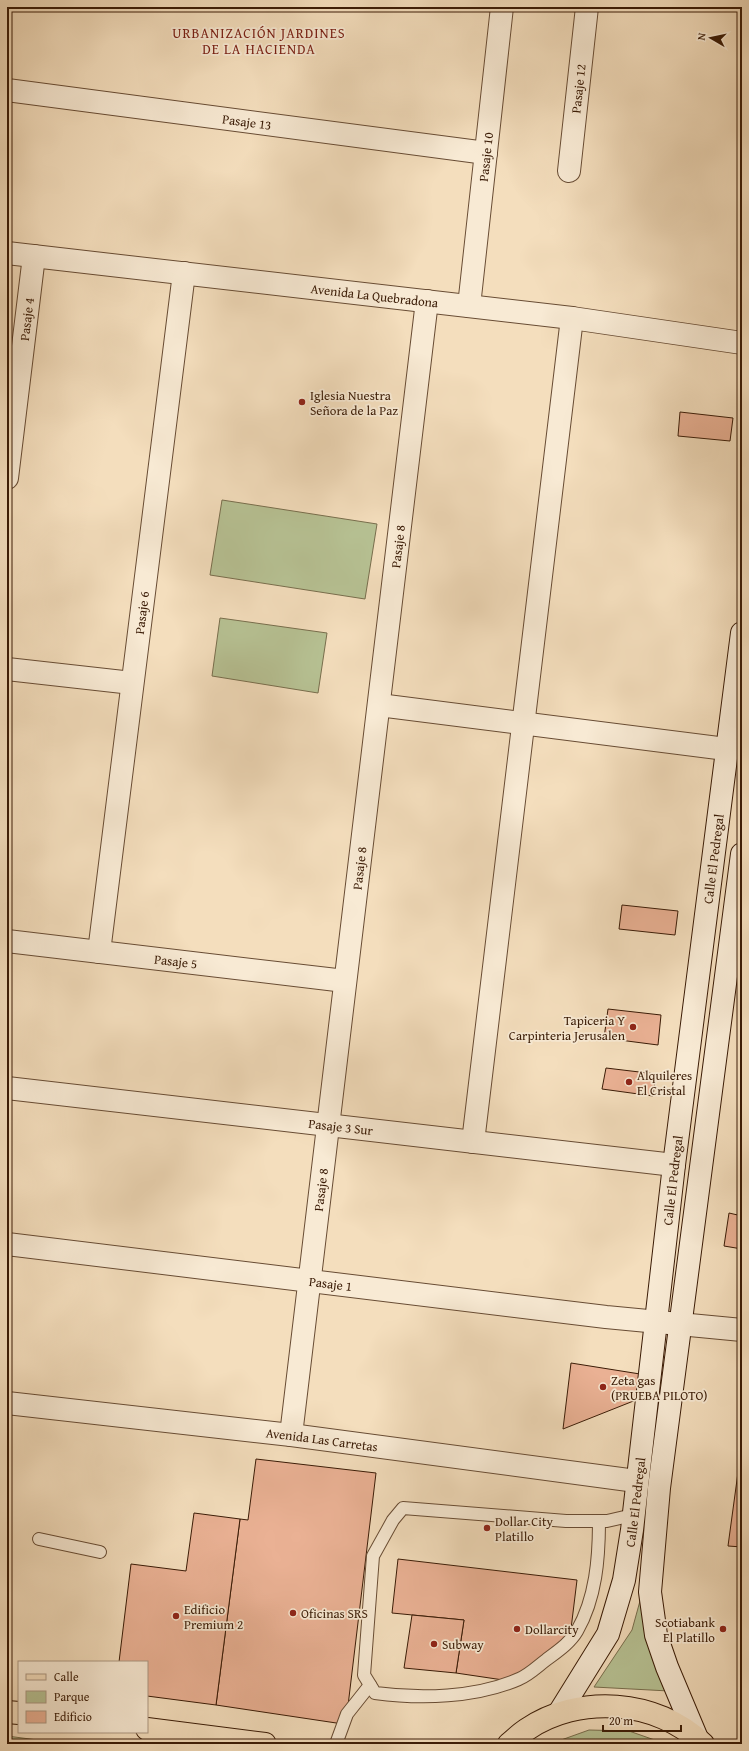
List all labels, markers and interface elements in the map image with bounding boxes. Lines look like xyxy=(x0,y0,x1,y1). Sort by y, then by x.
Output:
north arrow xyxy=(691,18,731,58)
district label: URBANIZACIÓN JARDINES DE LA HACIENDA xyxy=(172,23,346,59)
text: N xyxy=(693,31,710,41)
street label: Pasaje 12 xyxy=(566,63,591,114)
street label: Pasaje 13 xyxy=(221,109,273,135)
street label: Pasaje 10 xyxy=(474,131,498,183)
street label: Avenida La Quebradona xyxy=(310,279,440,313)
street label: Pasaje 4 xyxy=(15,297,39,342)
place label: Iglesia Nuestra Señora de la Paz xyxy=(310,386,398,420)
marker: Iglesia Nuestra Señora de la Paz xyxy=(297,397,307,407)
street label: Pasaje 8 xyxy=(386,524,410,569)
street label: Pasaje 6 xyxy=(130,590,154,635)
street label: Calle El Pedregal xyxy=(698,813,729,905)
street label: Pasaje 8 xyxy=(347,846,371,891)
street label: Pasaje 5 xyxy=(153,950,198,973)
place label: Tapiceria Y Carpinteria Jerusalen xyxy=(509,1011,626,1045)
marker: Tapiceria Y Carpinteria Jerusalen xyxy=(628,1022,638,1032)
place label: Alquileres El Cristal xyxy=(637,1066,692,1100)
marker: Alquileres El Cristal xyxy=(624,1077,634,1087)
street label: Pasaje 3 Sur xyxy=(307,1114,375,1140)
street label: Calle El Pedregal xyxy=(658,1134,688,1226)
street label: Pasaje 8 xyxy=(309,1167,333,1212)
street label: Pasaje 1 xyxy=(308,1272,353,1296)
place label: Zeta gas (PRUEBA PILOTO) xyxy=(611,1371,708,1405)
marker: Zeta gas (PRUEBA PILOTO) xyxy=(598,1382,608,1392)
street label: Avenida Las Carretas xyxy=(265,1423,379,1456)
street label: Calle El Pedregal xyxy=(620,1456,650,1548)
place label: Dollar City Platillo xyxy=(495,1512,553,1546)
marker: Dollar City Platillo xyxy=(482,1523,492,1533)
place label: Edificio Premium 2 xyxy=(184,1600,243,1634)
place label: Oficinas SRS xyxy=(301,1604,368,1623)
marker: Oficinas SRS xyxy=(288,1608,298,1618)
marker: Edificio Premium 2 xyxy=(171,1611,181,1621)
place label: Scotiabank El Platillo xyxy=(655,1613,715,1647)
place label: Dollarcity xyxy=(525,1620,579,1639)
marker: Dollarcity xyxy=(512,1624,522,1634)
marker: Scotiabank El Platillo xyxy=(718,1624,728,1634)
place label: Subway xyxy=(442,1635,484,1654)
marker: Subway xyxy=(429,1639,439,1649)
legend xyxy=(18,1661,148,1733)
text: Calle xyxy=(54,1668,79,1685)
text: Parque xyxy=(54,1688,90,1705)
scale bar xyxy=(603,1707,681,1733)
text: Edificio xyxy=(54,1708,92,1725)
text: 20 m xyxy=(609,1712,633,1729)

